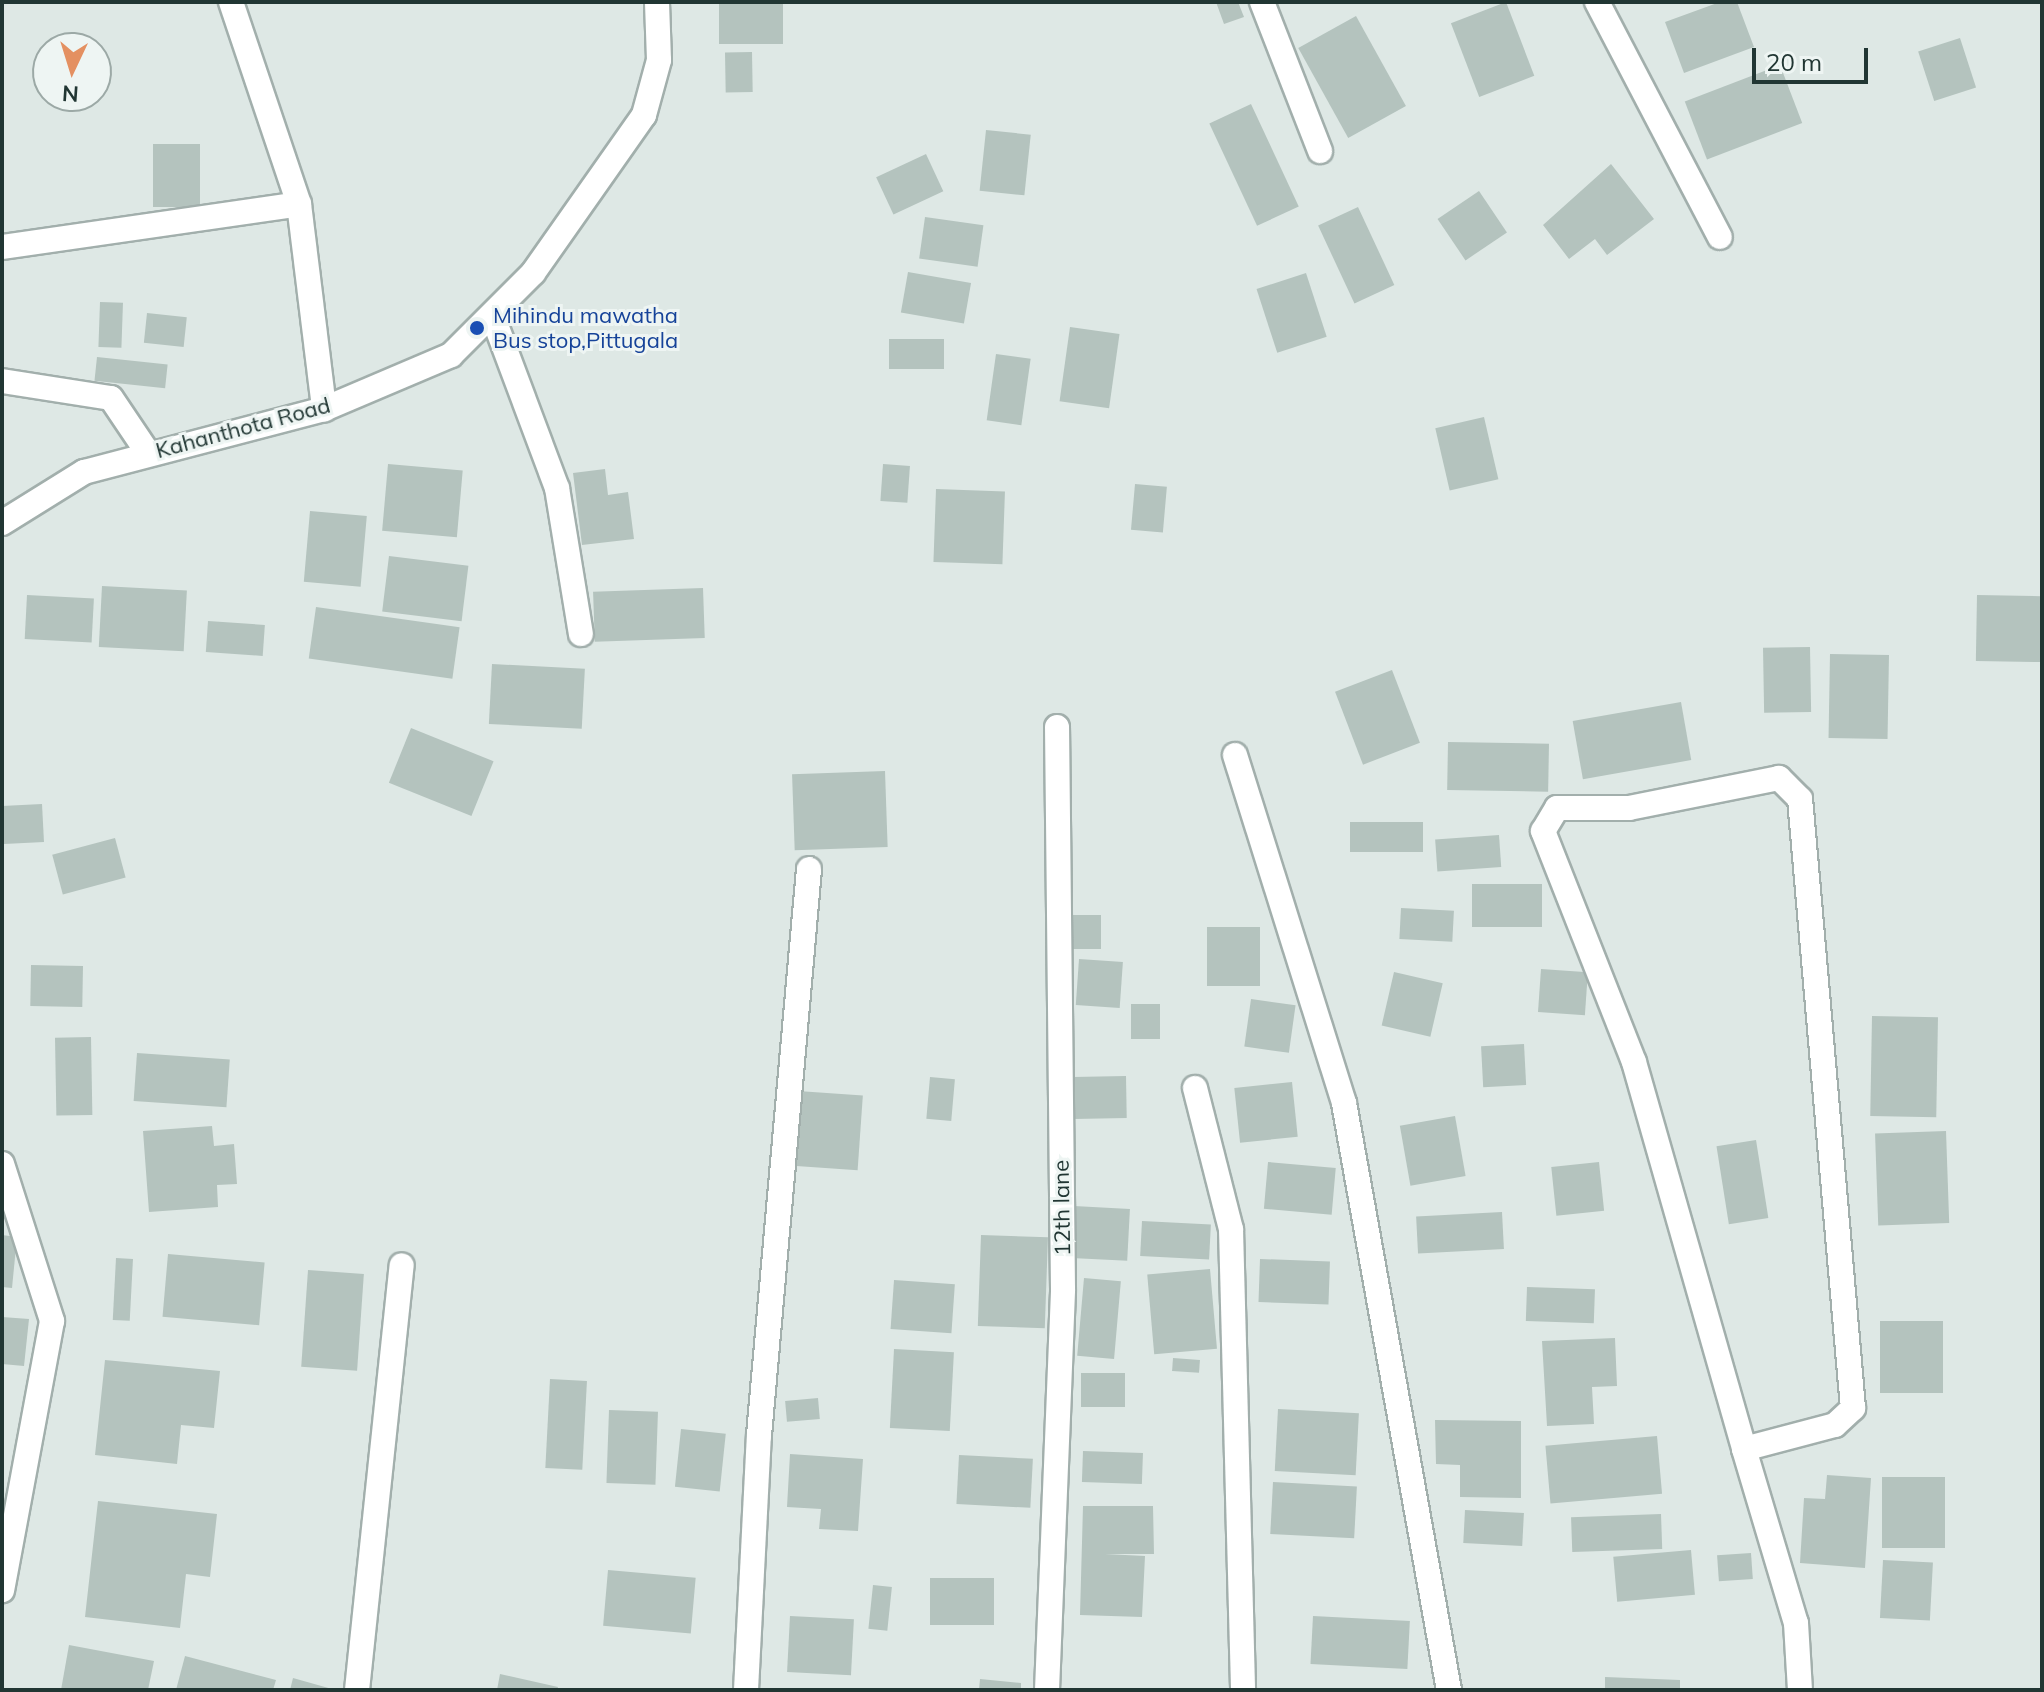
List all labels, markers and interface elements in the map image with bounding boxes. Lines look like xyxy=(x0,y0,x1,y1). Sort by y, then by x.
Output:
north arrow xyxy=(32,32,112,112)
scale bar xyxy=(1756,32,1872,82)
text: 20 m xyxy=(1766,47,1822,77)
text: N xyxy=(61,79,80,108)
place label: Mihindu mawatha Bus stop,Pittugala xyxy=(493,302,678,354)
marker: Mihindu mawatha Bus stop,Pittugala xyxy=(468,319,486,337)
street label: Kahanthota Road xyxy=(153,392,333,464)
street label: 12th lane xyxy=(1048,1160,1076,1256)

